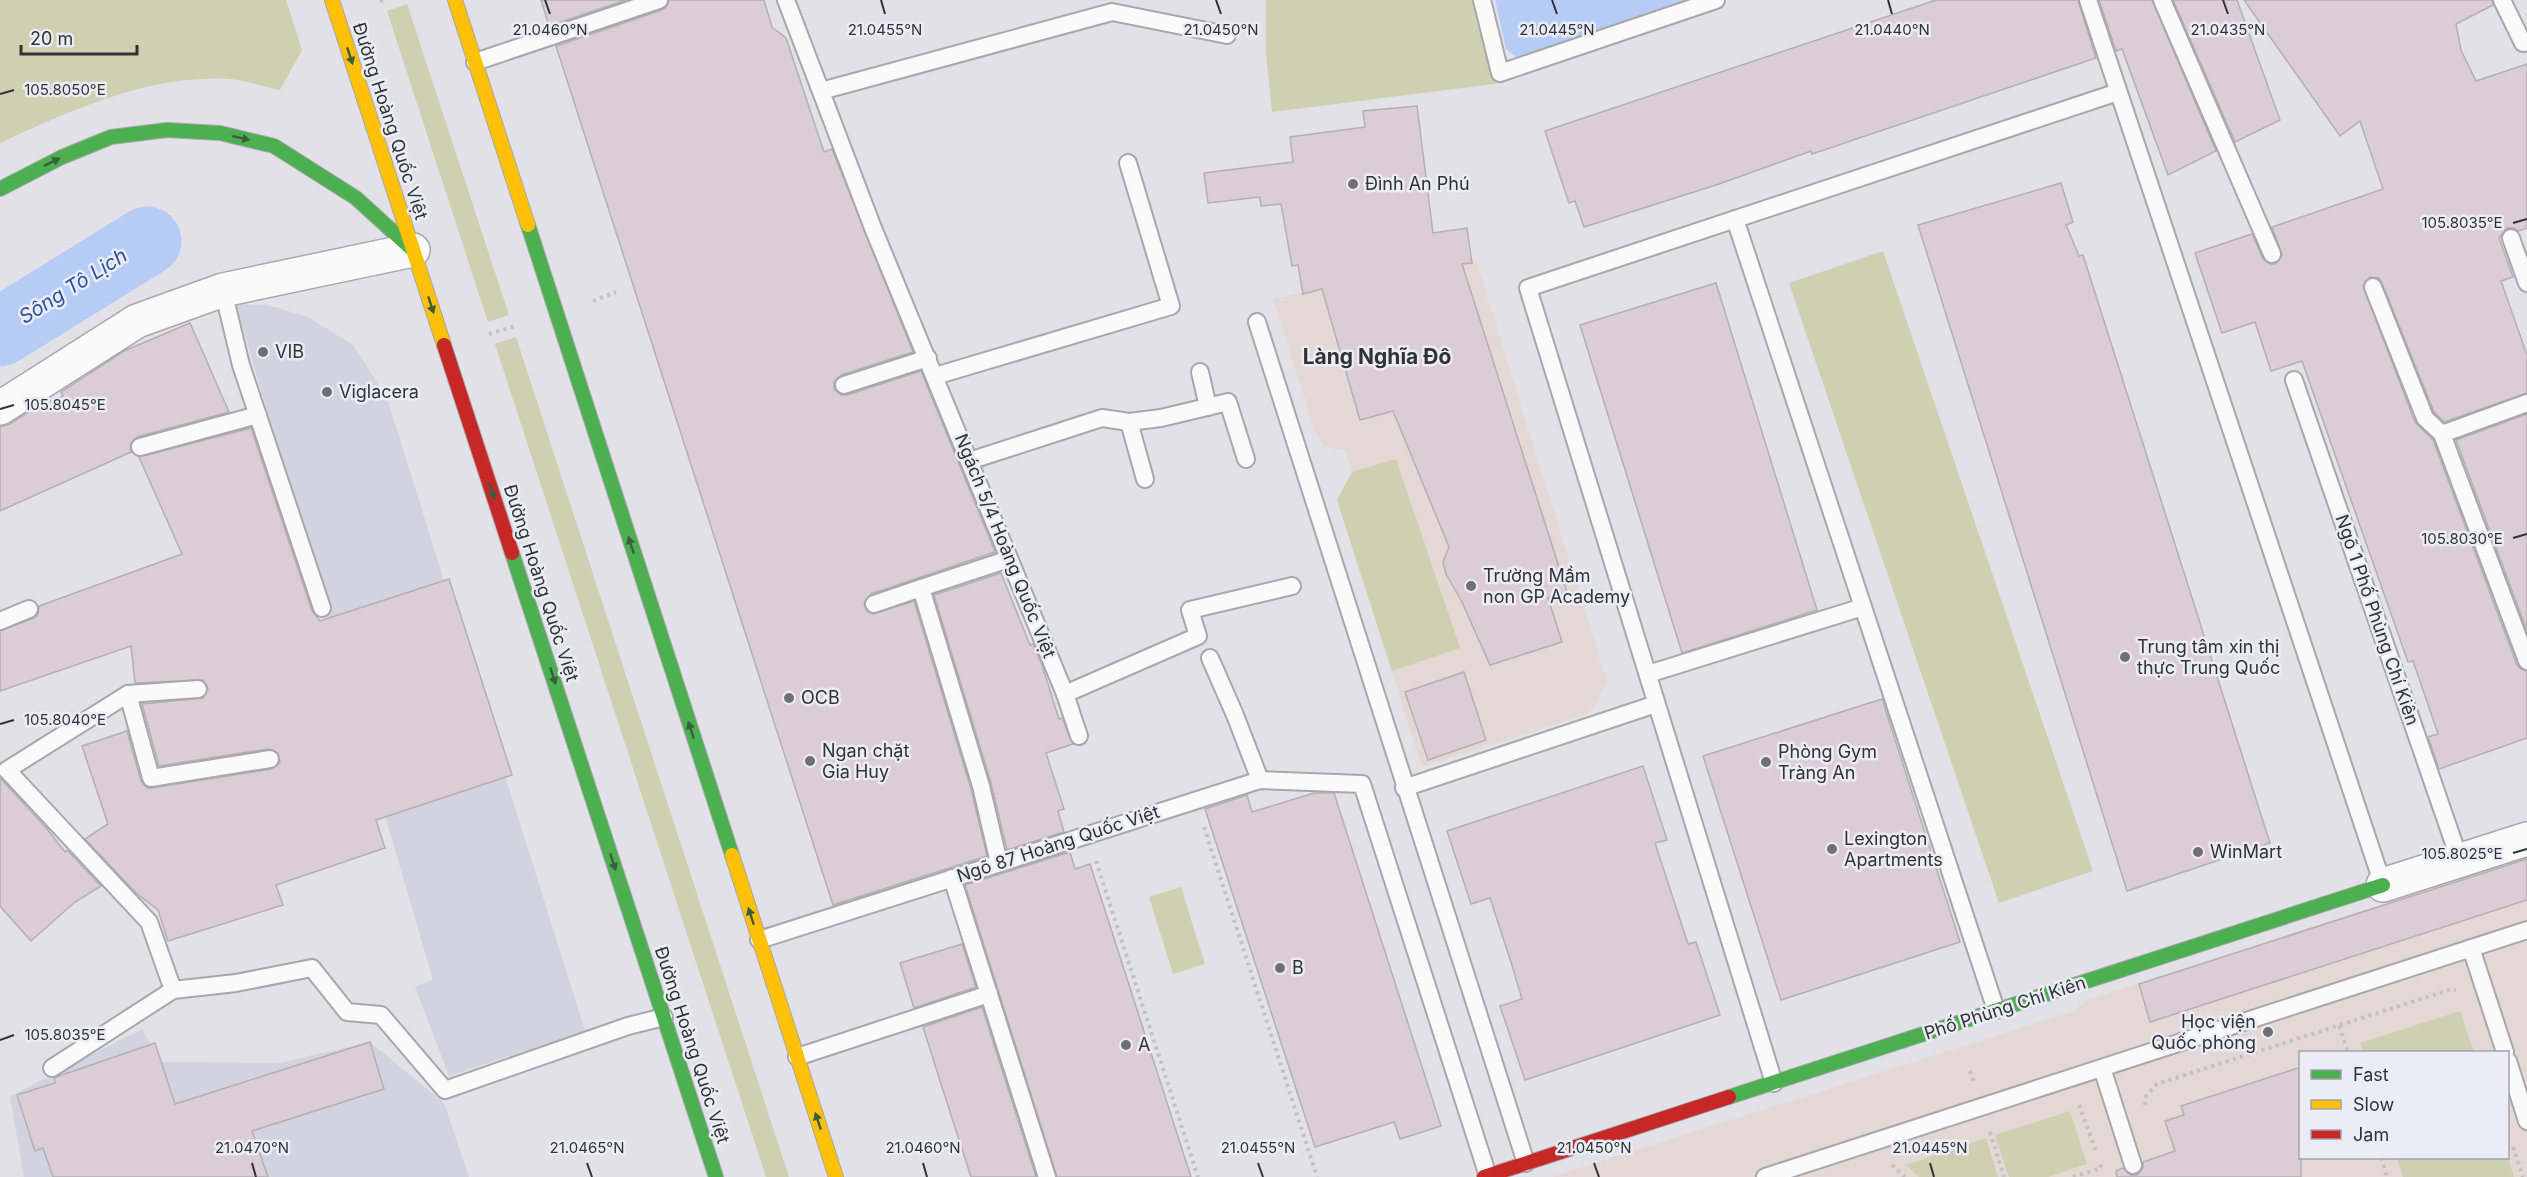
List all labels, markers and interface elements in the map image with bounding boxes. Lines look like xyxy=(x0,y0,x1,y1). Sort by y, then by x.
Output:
scale bar xyxy=(21,18,136,56)
street label: Đường Hoàng Quốc Việt xyxy=(349,20,432,222)
text: 21.0460°N xyxy=(512,20,588,39)
text: 21.0455°N xyxy=(848,20,922,39)
text: 21.0450°N xyxy=(1183,20,1259,39)
text: 21.0445°N xyxy=(1519,20,1595,39)
text: 21.0440°N xyxy=(1854,20,1930,39)
text: 21.0435°N xyxy=(2191,20,2265,39)
text: 20 m xyxy=(30,28,73,49)
one-way arrow xyxy=(346,47,356,65)
text: 105.8050°E xyxy=(24,80,106,99)
one-way arrow xyxy=(231,133,250,143)
one-way arrow xyxy=(43,157,60,166)
place label: Đình An Phú xyxy=(1365,173,1470,194)
marker: Đình An Phú xyxy=(1346,177,1360,191)
text: 105.8035°E xyxy=(2421,213,2503,232)
water label: Sông Tô Lịch xyxy=(15,243,131,329)
one-way arrow xyxy=(427,296,437,314)
place label: VIB xyxy=(275,341,304,362)
district label: Làng Nghĩa Đô xyxy=(1303,344,1451,369)
marker: VIB xyxy=(256,345,270,359)
place label: Viglacera xyxy=(339,381,419,402)
marker: Viglacera xyxy=(320,385,334,399)
text: 105.8045°E xyxy=(24,395,106,414)
street label: Ngách 5/4 Hoàng Quốc Việt xyxy=(951,431,1060,661)
one-way arrow xyxy=(488,482,497,500)
street label: Đường Hoàng Quốc Việt xyxy=(500,482,583,684)
street label: Ngõ 1 Phố Phùng Chí Kiên xyxy=(2331,512,2423,728)
text: 105.8030°E xyxy=(2421,529,2503,548)
one-way arrow xyxy=(626,536,635,554)
place label: Trường Mầm non GP Academy xyxy=(1483,565,1630,607)
marker: Trường Mầm non GP Academy xyxy=(1464,579,1478,593)
place label: Trung tâm xin thị thực Trung Quốc xyxy=(2137,636,2280,678)
marker: Trung tâm xin thị thực Trung Quốc xyxy=(2118,650,2132,664)
one-way arrow xyxy=(548,667,558,685)
place label: OCB xyxy=(801,687,840,708)
marker: OCB xyxy=(782,691,796,705)
text: 105.8040°E xyxy=(24,710,106,729)
one-way arrow xyxy=(686,721,696,739)
place label: Ngan chặt Gia Huy xyxy=(822,740,909,782)
place label: Phòng Gym Tràng An xyxy=(1778,741,1877,783)
marker: Ngan chặt Gia Huy xyxy=(803,754,817,768)
marker: Phòng Gym Tràng An xyxy=(1759,755,1773,769)
street label: Ngõ 87 Hoàng Quốc Việt xyxy=(954,801,1162,886)
place label: Lexington Apartments xyxy=(1844,828,1943,870)
place label: WinMart xyxy=(2210,841,2282,862)
marker: Lexington Apartments xyxy=(1825,842,1839,856)
text: 105.8025°E xyxy=(2421,844,2503,863)
marker: WinMart xyxy=(2191,845,2205,859)
one-way arrow xyxy=(609,853,618,871)
one-way arrow xyxy=(746,907,756,925)
street label: Đường Hoàng Quốc Việt xyxy=(651,944,734,1146)
place label: B xyxy=(1292,957,1304,978)
marker: B xyxy=(1273,961,1287,975)
street label: Phố Phùng Chí Kiên xyxy=(1921,971,2088,1044)
place label: Học viện Quốc phòng xyxy=(2151,1011,2256,1053)
text: 105.8035°E xyxy=(24,1025,106,1044)
marker: Học viện Quốc phòng xyxy=(2261,1025,2275,1039)
place label: A xyxy=(1138,1034,1150,1055)
marker: A xyxy=(1119,1038,1133,1052)
legend xyxy=(2299,1051,2509,1159)
text: Fast xyxy=(2353,1064,2389,1085)
text: Slow xyxy=(2353,1094,2394,1115)
one-way arrow xyxy=(813,1112,822,1130)
text: Jam xyxy=(2353,1124,2389,1145)
text: 21.0470°N xyxy=(215,1138,289,1157)
text: 21.0465°N xyxy=(550,1138,624,1157)
text: 21.0460°N xyxy=(885,1138,961,1157)
text: 21.0455°N xyxy=(1221,1138,1295,1157)
text: 21.0450°N xyxy=(1556,1138,1632,1157)
text: 21.0445°N xyxy=(1892,1138,1968,1157)

